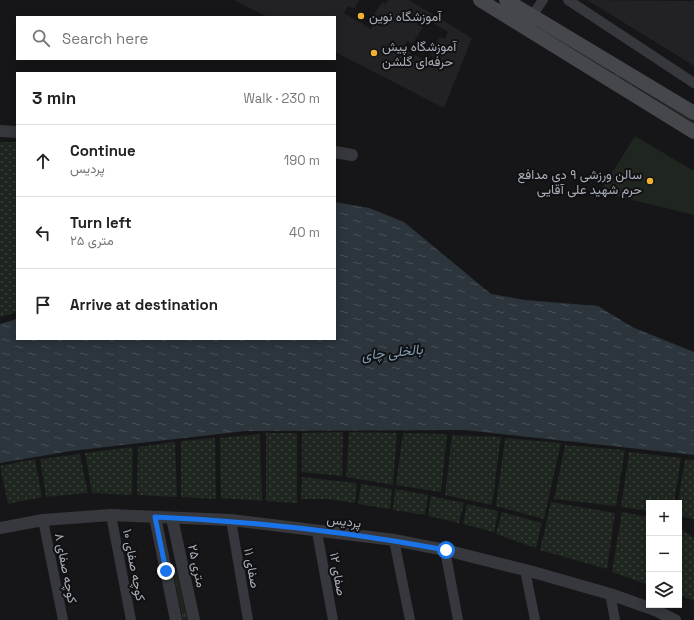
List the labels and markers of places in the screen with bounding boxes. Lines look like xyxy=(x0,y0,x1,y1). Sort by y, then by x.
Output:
place label: آموزشگاه نوین xyxy=(369,8,442,25)
marker: آموزشگاه نوین xyxy=(356,11,366,21)
place label: آموزشگاه پیش حرفه‌ای گلشن xyxy=(382,38,457,70)
marker: آموزشگاه پیش حرفه‌ای گلشن xyxy=(369,48,379,58)
place label: سالن ورزشی ۹ دی مدافع حرم شهید علی آقایی xyxy=(517,166,642,198)
marker: سالن ورزشی ۹ دی مدافع حرم شهید علی آقایی xyxy=(645,176,655,186)

